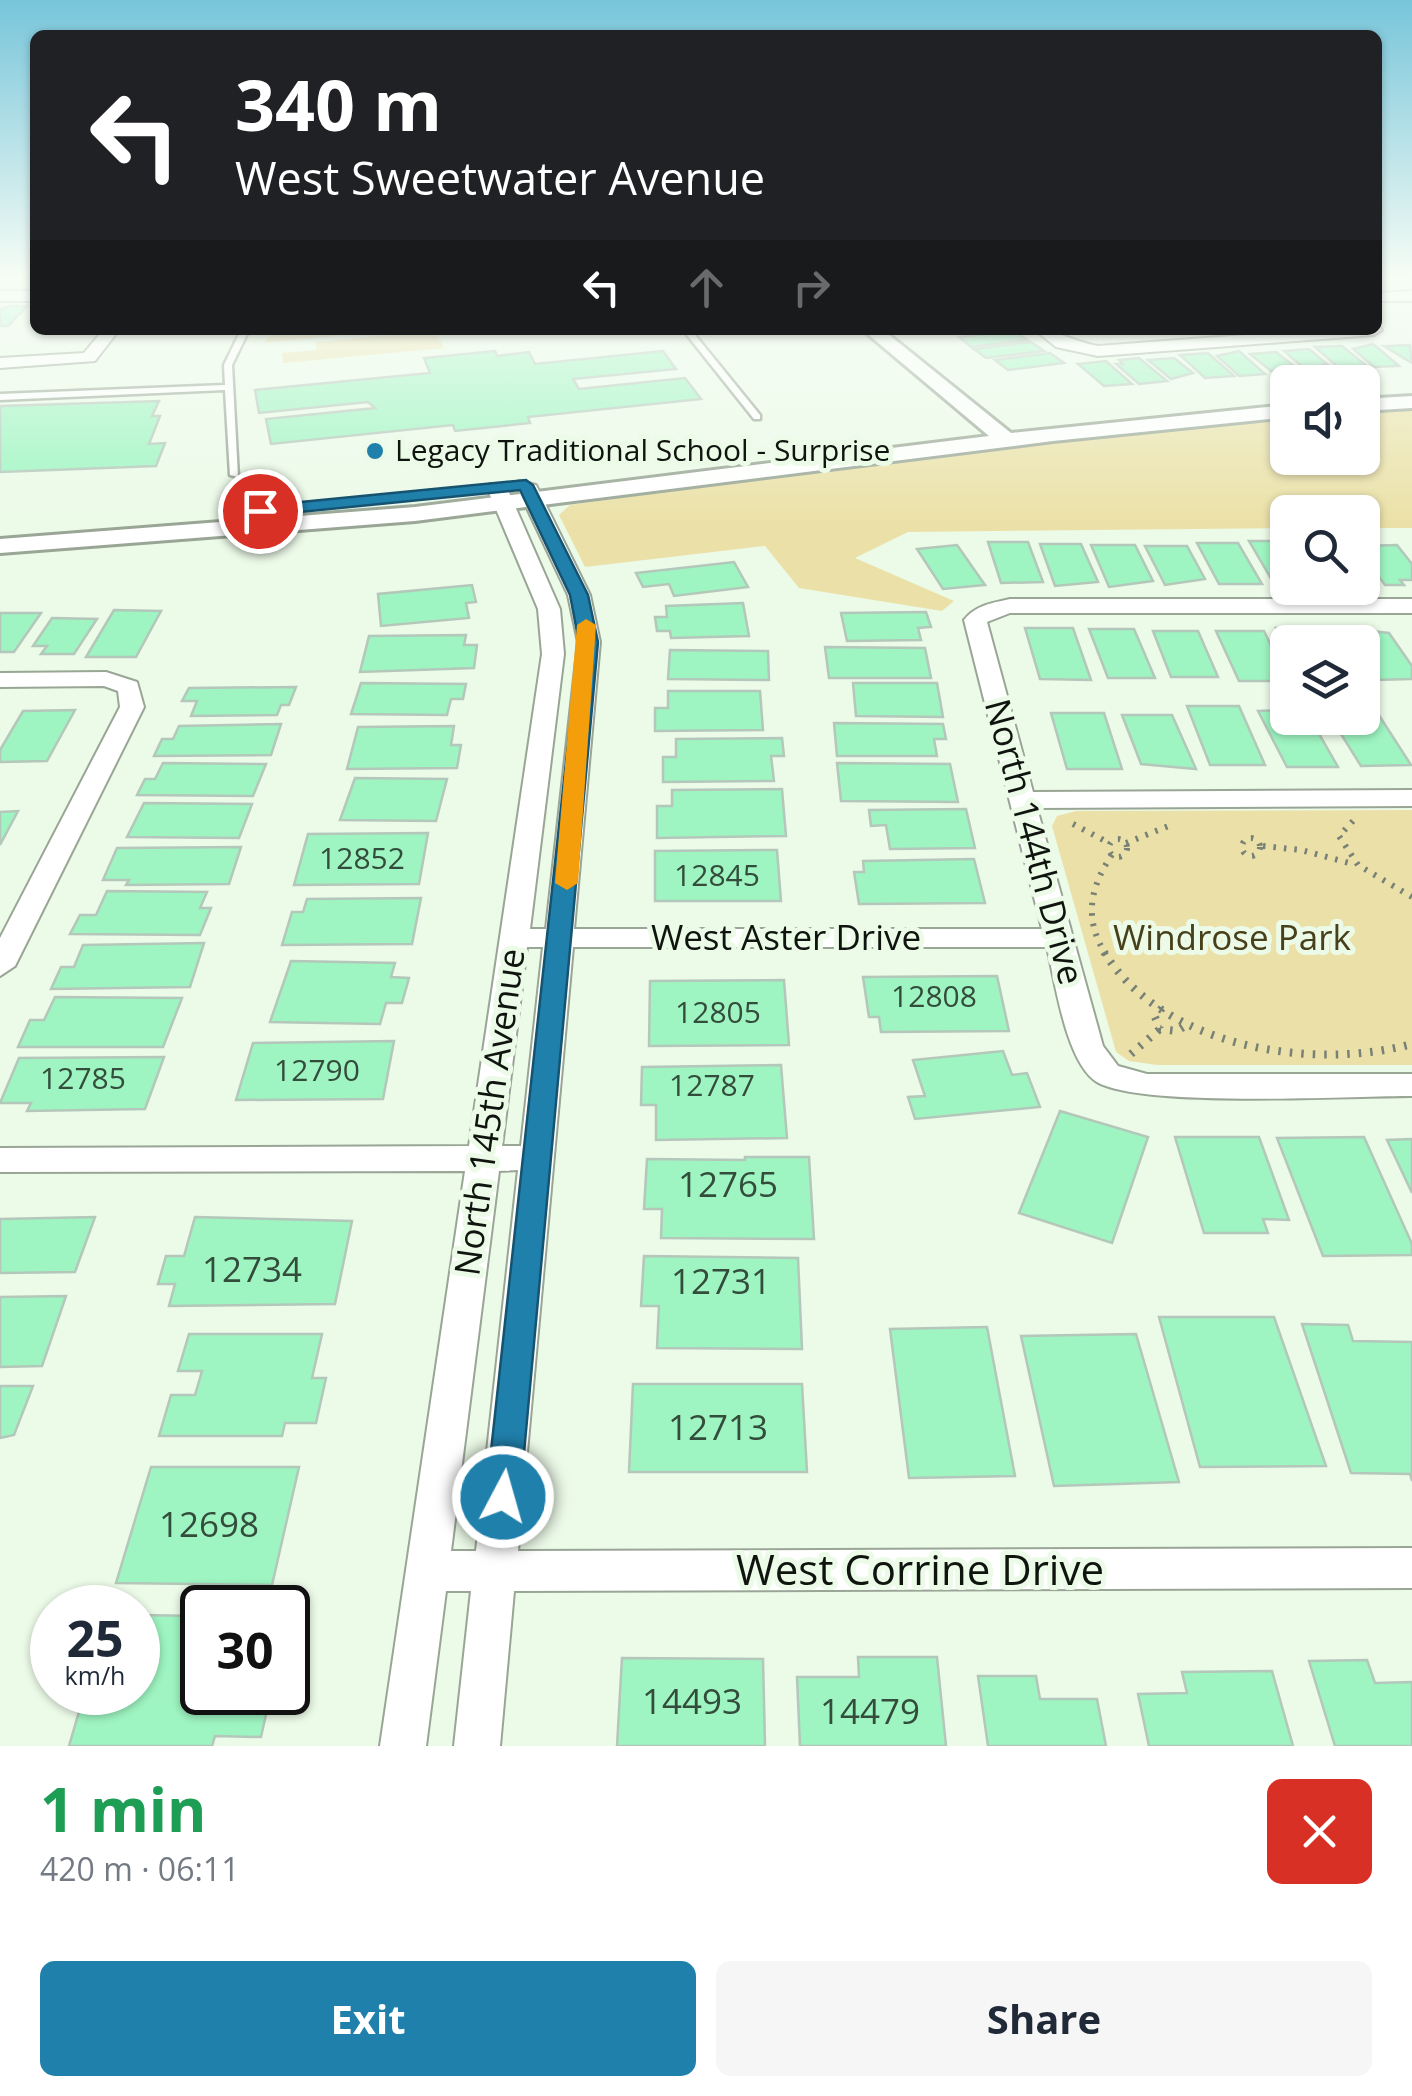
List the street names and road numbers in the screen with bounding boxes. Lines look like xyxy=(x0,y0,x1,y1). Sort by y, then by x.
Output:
street label: North 144th Drive xyxy=(975,694,1096,989)
street label: West Aster Drive xyxy=(651,913,921,960)
street label: North 145th Avenue xyxy=(442,945,535,1278)
street label: West Corrine Drive xyxy=(736,1540,1104,1597)

